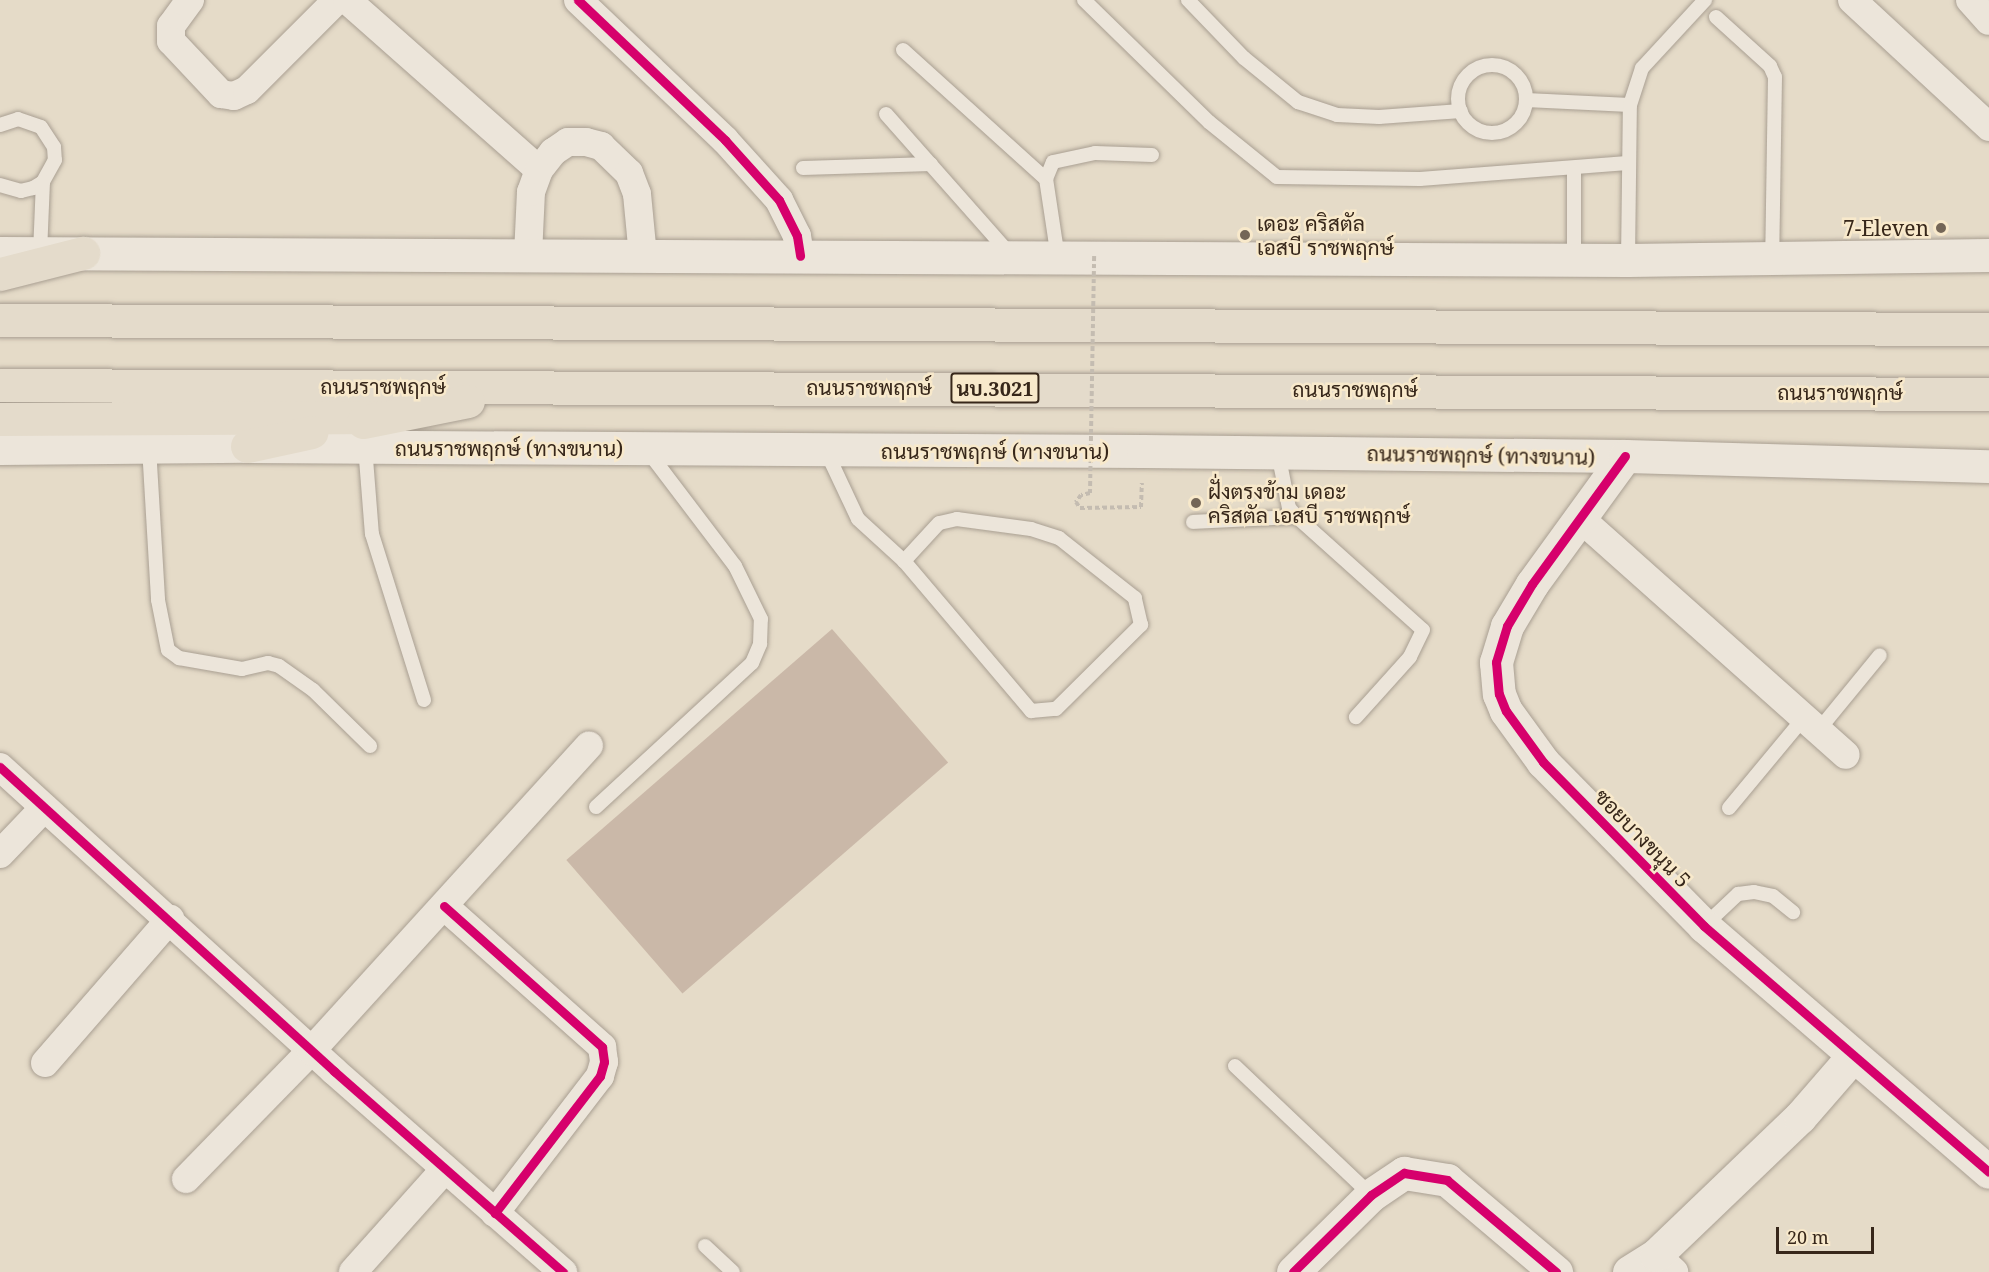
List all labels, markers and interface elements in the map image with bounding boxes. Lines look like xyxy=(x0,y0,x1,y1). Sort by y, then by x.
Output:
place label: เดอะ คริสตัล เอสบี ราชพฤกษ์ xyxy=(1257,210,1394,260)
place label: 7-Eleven xyxy=(1843,215,1929,241)
marker: 7-Eleven xyxy=(1934,221,1948,235)
marker: เดอะ คริสตัล เอสบี ราชพฤกษ์ xyxy=(1238,228,1252,242)
road number: นบ.3021 xyxy=(950,371,1040,405)
street label: ถนนราชพฤกษ์ xyxy=(320,373,446,399)
street label: ถนนราชพฤกษ์ xyxy=(806,374,932,400)
street label: ถนนราชพฤกษ์ xyxy=(1292,376,1418,402)
street label: ถนนราชพฤกษ์ xyxy=(1777,379,1903,405)
street label: ถนนราชพฤกษ์ (ทางขนาน) xyxy=(395,435,623,461)
street label: ถนนราชพฤกษ์ (ทางขนาน) xyxy=(881,438,1109,464)
street label: ถนนราชพฤกษ์ (ทางขนาน) xyxy=(1367,440,1595,470)
place label: ฝั่งตรงข้าม เดอะ คริสตัล เอสบี ราชพฤกษ์ xyxy=(1208,478,1410,528)
marker: ฝั่งตรงข้าม เดอะ คริสตัล เอสบี ราชพฤกษ์ xyxy=(1189,496,1203,510)
street label: ซอยบางขนุน 5 xyxy=(1590,784,1696,892)
scale bar xyxy=(1779,1215,1876,1253)
text: 20 m xyxy=(1787,1225,1829,1249)

